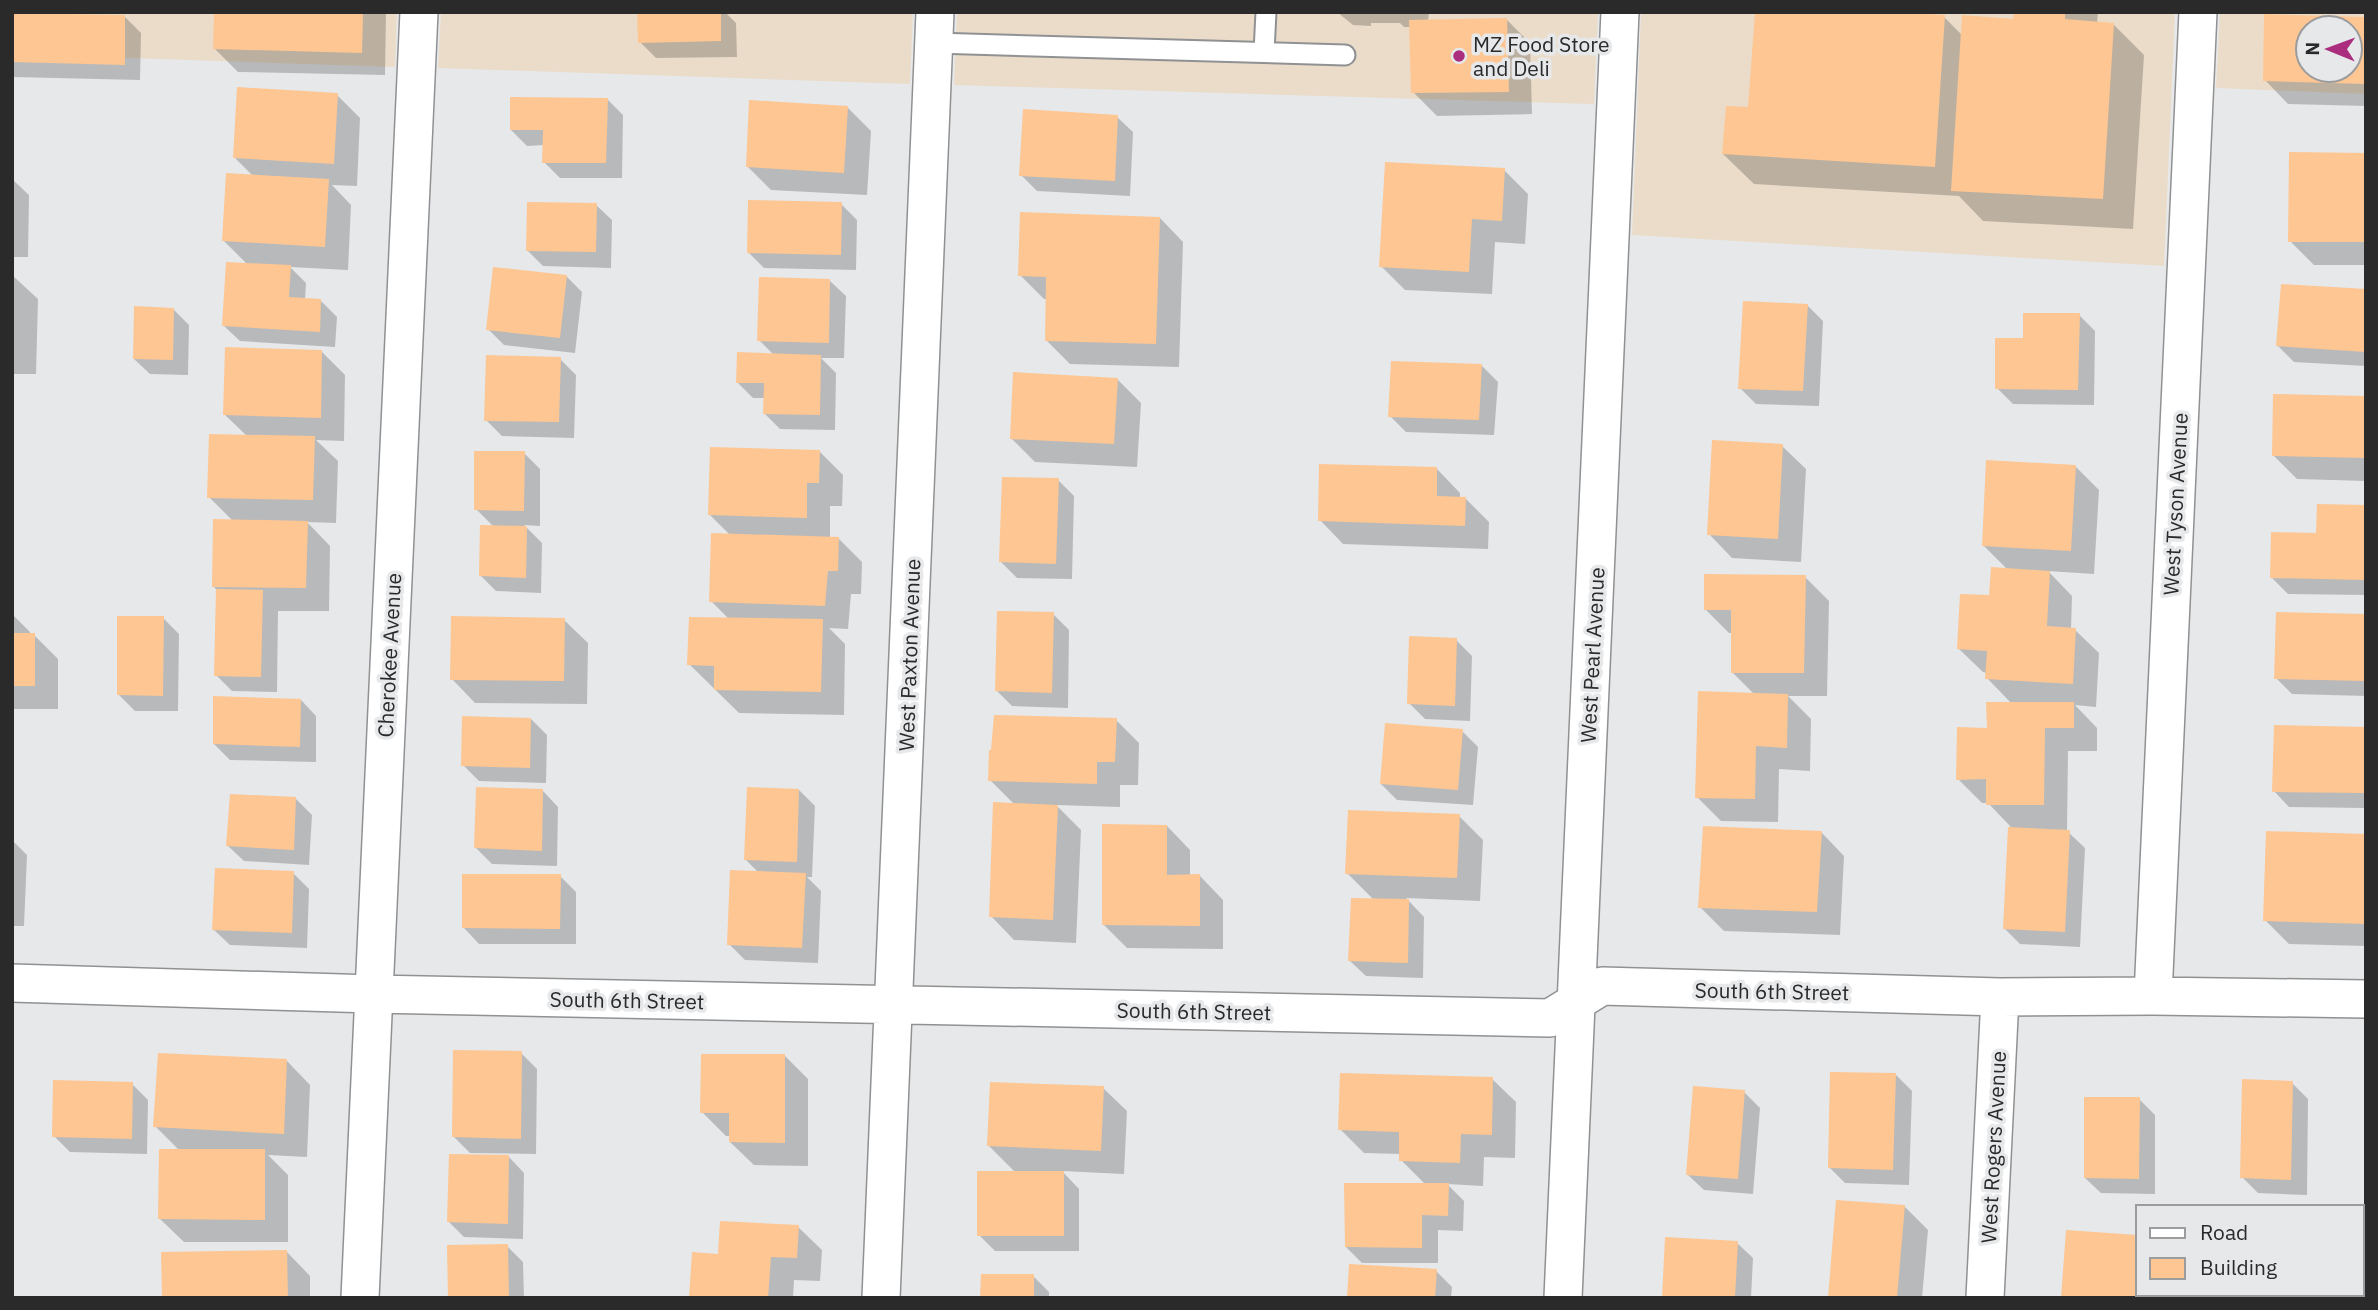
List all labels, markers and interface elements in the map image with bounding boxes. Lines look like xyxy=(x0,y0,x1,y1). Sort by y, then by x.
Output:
north arrow xyxy=(2294,14,2364,84)
place label: MZ Food Store and Deli xyxy=(1473,30,1609,82)
text: N xyxy=(2300,42,2324,56)
marker: MZ Food Store and Deli xyxy=(1451,48,1467,64)
street label: West Tyson Avenue xyxy=(2156,412,2194,596)
street label: West Paxton Avenue xyxy=(892,558,926,752)
street label: West Pearl Avenue xyxy=(1573,566,1611,744)
street label: Cherokee Avenue xyxy=(371,572,407,738)
street label: South 6th Street xyxy=(1694,976,1850,1006)
street label: South 6th Street xyxy=(549,985,705,1015)
street label: South 6th Street xyxy=(1116,996,1272,1026)
street label: West Rogers Avenue xyxy=(1974,1050,2012,1244)
legend xyxy=(2136,1205,2364,1296)
text: Road xyxy=(2200,1218,2248,1246)
text: Building xyxy=(2200,1253,2277,1281)

